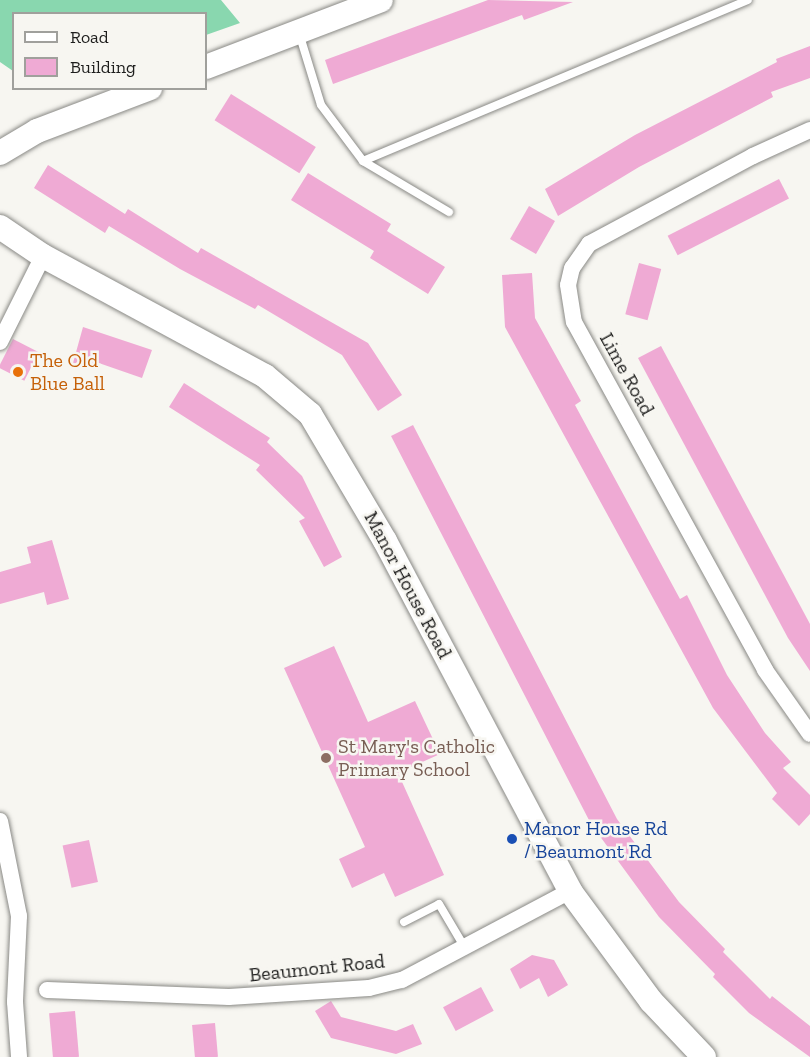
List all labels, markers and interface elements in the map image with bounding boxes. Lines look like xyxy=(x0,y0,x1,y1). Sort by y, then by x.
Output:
legend xyxy=(12,12,207,90)
text: Road xyxy=(70,26,109,48)
text: Building xyxy=(70,56,136,78)
street label: Lime Road xyxy=(595,329,659,419)
place label: The Old Blue Ball xyxy=(30,348,105,395)
marker: The Old Blue Ball xyxy=(11,365,25,379)
street label: Manor House Road xyxy=(359,507,457,663)
place label: St Mary's Catholic Primary School xyxy=(338,734,495,781)
marker: St Mary's Catholic Primary School xyxy=(319,751,333,765)
place label: Manor House Rd / Beaumont Rd xyxy=(524,816,668,863)
marker: Manor House Rd / Beaumont Rd xyxy=(505,832,519,846)
street label: Beaumont Road xyxy=(248,949,386,987)

